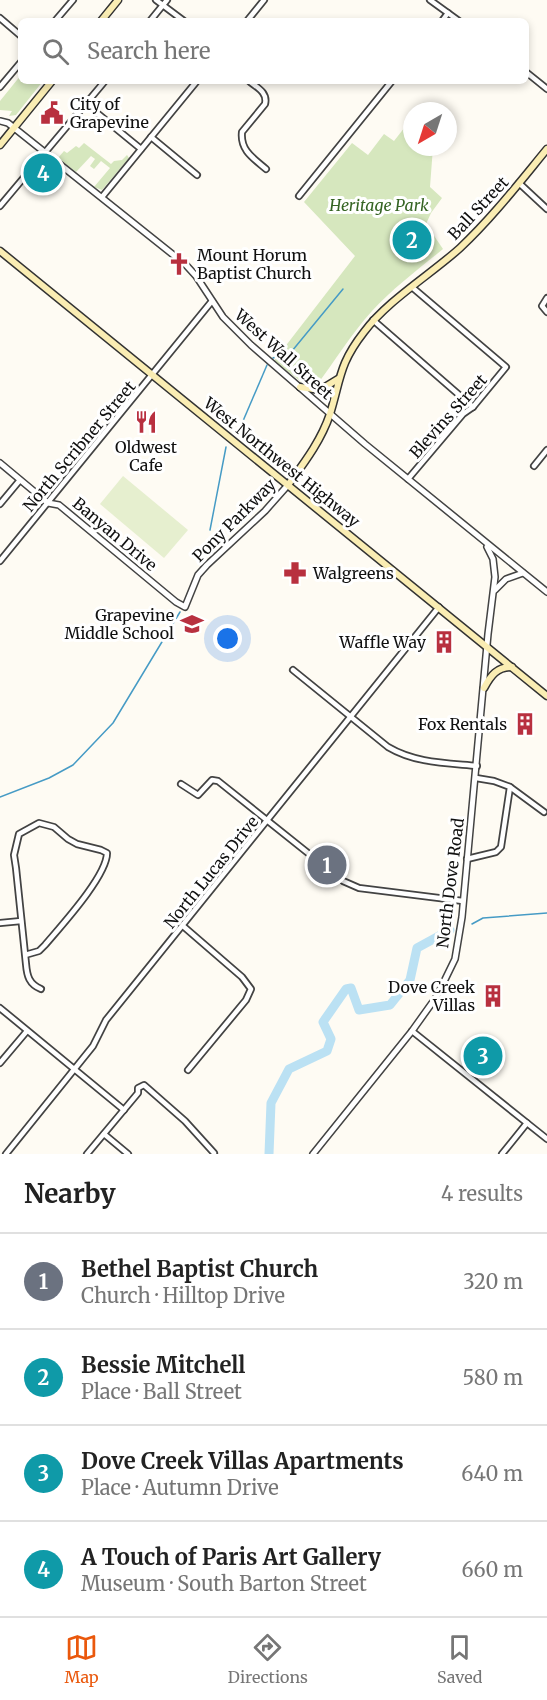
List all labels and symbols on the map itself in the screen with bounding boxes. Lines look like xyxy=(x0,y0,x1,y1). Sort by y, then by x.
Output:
place label: City of Grapevine xyxy=(70,94,149,132)
public building icon: City of Grapevine xyxy=(39,100,65,126)
north arrow xyxy=(403,102,457,156)
pin: 4 xyxy=(24,150,63,195)
street label: Ball Street xyxy=(444,172,513,244)
park label: Heritage Park xyxy=(328,195,429,215)
pin: 2 xyxy=(392,218,432,262)
place label: Mount Horum Baptist Church xyxy=(197,245,312,283)
church icon: Mount Horum Baptist Church xyxy=(166,251,192,277)
street label: West Wall Street xyxy=(230,304,338,404)
street label: Blevins Street xyxy=(405,369,492,462)
street label: North Scribner Street xyxy=(18,376,140,515)
street label: West Northwest Highway xyxy=(199,392,365,532)
restaurant icon: Oldwest Cafe xyxy=(133,409,159,435)
place label: Oldwest Cafe xyxy=(115,437,178,475)
street label: Pony Parkway xyxy=(188,474,280,566)
street label: Banyan Drive xyxy=(69,493,161,575)
pharmacy icon: Walgreens xyxy=(282,560,308,586)
place label: Walgreens xyxy=(312,563,394,583)
place label: Grapevine Middle School xyxy=(64,605,174,643)
school or university icon: Grapevine Middle School xyxy=(179,611,205,637)
your location xyxy=(213,624,242,653)
building icon: Waffle Way xyxy=(431,629,457,655)
place label: Waffle Way xyxy=(338,632,427,652)
building icon: Fox Rentals xyxy=(512,711,538,737)
place label: Fox Rentals xyxy=(418,714,507,734)
street label: North Lucas Drive xyxy=(160,812,262,932)
street label: North Dove Road xyxy=(432,817,468,949)
pin: 1 xyxy=(308,842,346,888)
place label: Dove Creek Villas xyxy=(388,977,476,1015)
building icon: Dove Creek Villas xyxy=(480,983,506,1009)
pin: 3 xyxy=(464,1034,502,1078)

